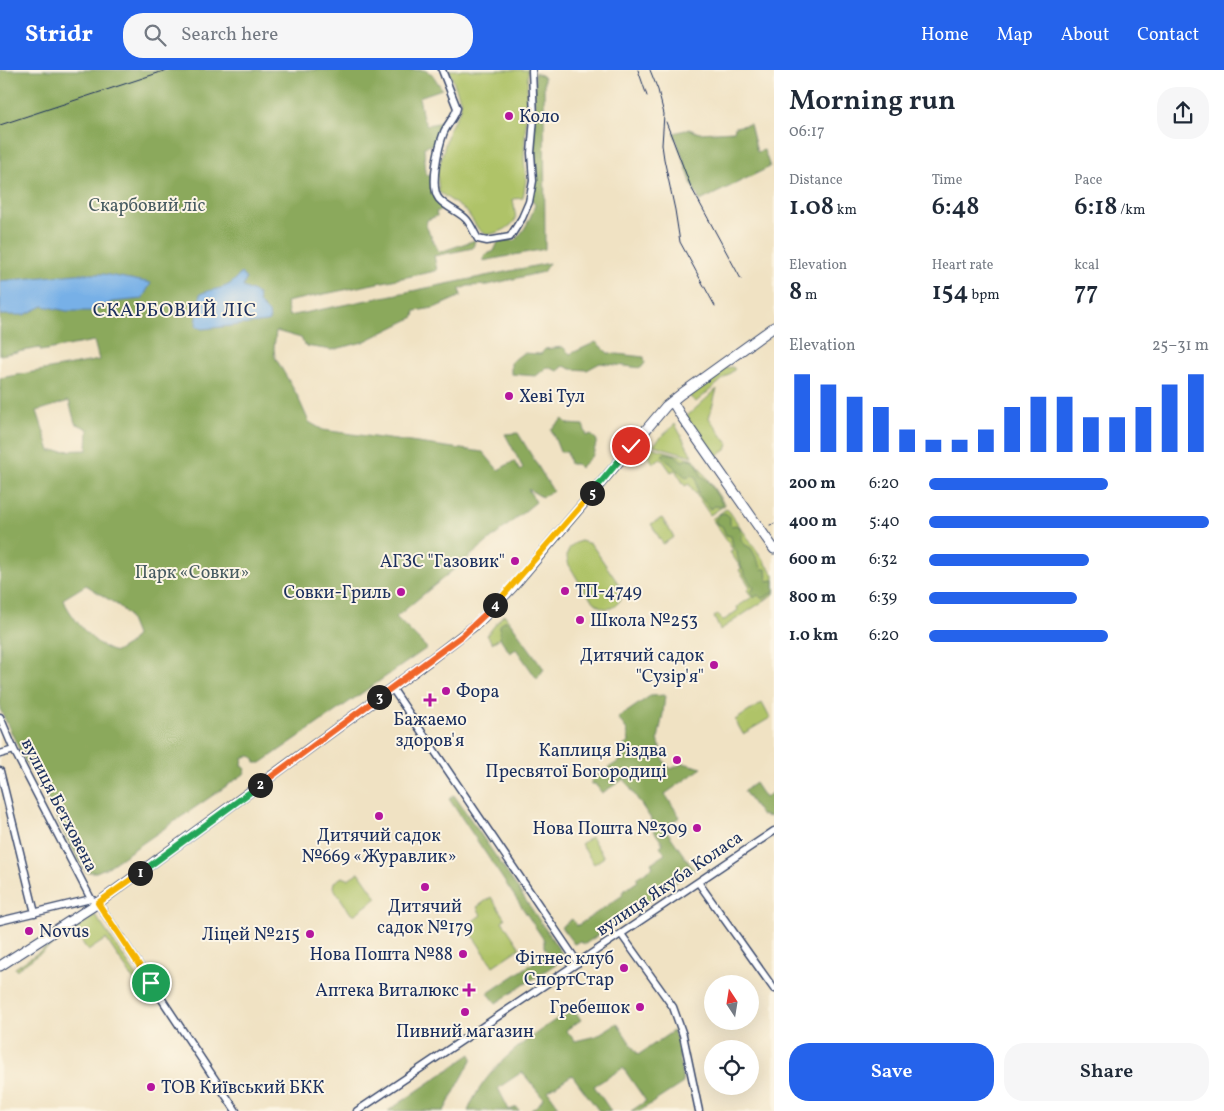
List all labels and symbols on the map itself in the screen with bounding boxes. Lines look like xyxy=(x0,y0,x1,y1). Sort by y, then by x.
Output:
place label: Коло xyxy=(519,105,559,130)
marker: Коло xyxy=(503,110,515,122)
park label: Скарбовий ліс xyxy=(88,194,206,219)
district label: СКАРБОВИЙ ЛІС xyxy=(93,298,257,324)
place label: Хеві Тул xyxy=(519,385,585,410)
marker: Хеві Тул xyxy=(503,390,515,402)
pin xyxy=(610,425,652,467)
pin: 5 xyxy=(580,480,604,506)
place label: АГЗС "Газовик" xyxy=(380,550,505,575)
marker: АГЗС "Газовик" xyxy=(509,555,521,567)
park label: Парк «Совки» xyxy=(135,561,249,586)
place label: ТП-4749 xyxy=(575,580,642,605)
place label: Совки-Гриль xyxy=(283,581,391,606)
marker: ТП-4749 xyxy=(559,585,571,597)
marker: Совки-Гриль xyxy=(395,586,407,598)
pin: 4 xyxy=(482,592,508,618)
place label: Школа №253 xyxy=(590,609,698,634)
marker: Школа №253 xyxy=(574,614,586,626)
place label: Дитячий садок "Сузір'я" xyxy=(580,644,704,690)
marker: Дитячий садок "Сузір'я" xyxy=(708,659,720,671)
place label: Фора xyxy=(456,680,499,705)
pin: 3 xyxy=(366,684,392,710)
marker: Фора xyxy=(440,685,452,697)
marker: Бажаемо здоров'я xyxy=(424,694,436,706)
place label: Бажаемо здоров'я xyxy=(393,708,467,754)
street label: вулиця Бетховена xyxy=(14,734,103,877)
place label: Каплиця Різдва Пресвятої Богородиці xyxy=(485,739,667,785)
marker: Каплиця Різдва Пресвятої Богородиці xyxy=(671,754,683,766)
pin: 2 xyxy=(248,772,272,798)
marker: Дитячий садок №669 «Журавлик» xyxy=(373,810,385,822)
place label: Нова Пошта №309 xyxy=(533,817,687,842)
marker: Нова Пошта №309 xyxy=(691,822,703,834)
place label: Дитячий садок №669 «Журавлик» xyxy=(301,824,457,870)
street label: вулиця Якуба Коласа xyxy=(591,826,748,943)
pin: 1 xyxy=(128,860,152,886)
marker: Дитячий садок №179 xyxy=(419,881,431,893)
place label: Дитячий садок №179 xyxy=(377,895,473,941)
place label: Novus xyxy=(39,920,89,945)
place label: Ліцей №215 xyxy=(202,923,300,948)
marker: Novus xyxy=(23,925,35,937)
marker: Ліцей №215 xyxy=(304,928,316,940)
place label: Нова Пошта №88 xyxy=(310,943,453,968)
place label: Фітнес клуб СпортСтар xyxy=(515,947,614,993)
marker: Нова Пошта №88 xyxy=(457,948,469,960)
pin xyxy=(130,962,172,1004)
marker: Фітнес клуб СпортСтар xyxy=(618,962,630,974)
north arrow xyxy=(704,975,759,1030)
place label: Аптека Виталюкс xyxy=(315,979,459,1004)
marker: Аптека Виталюкс xyxy=(463,984,475,996)
place label: Гребешок xyxy=(550,996,630,1021)
marker: Гребешок xyxy=(634,1001,646,1013)
marker: Пивний магазин xyxy=(459,1006,471,1018)
place label: Пивний магазин xyxy=(396,1020,534,1045)
place label: ТОВ Київський БКК xyxy=(161,1076,324,1101)
marker: ТОВ Київський БКК xyxy=(145,1081,157,1093)

